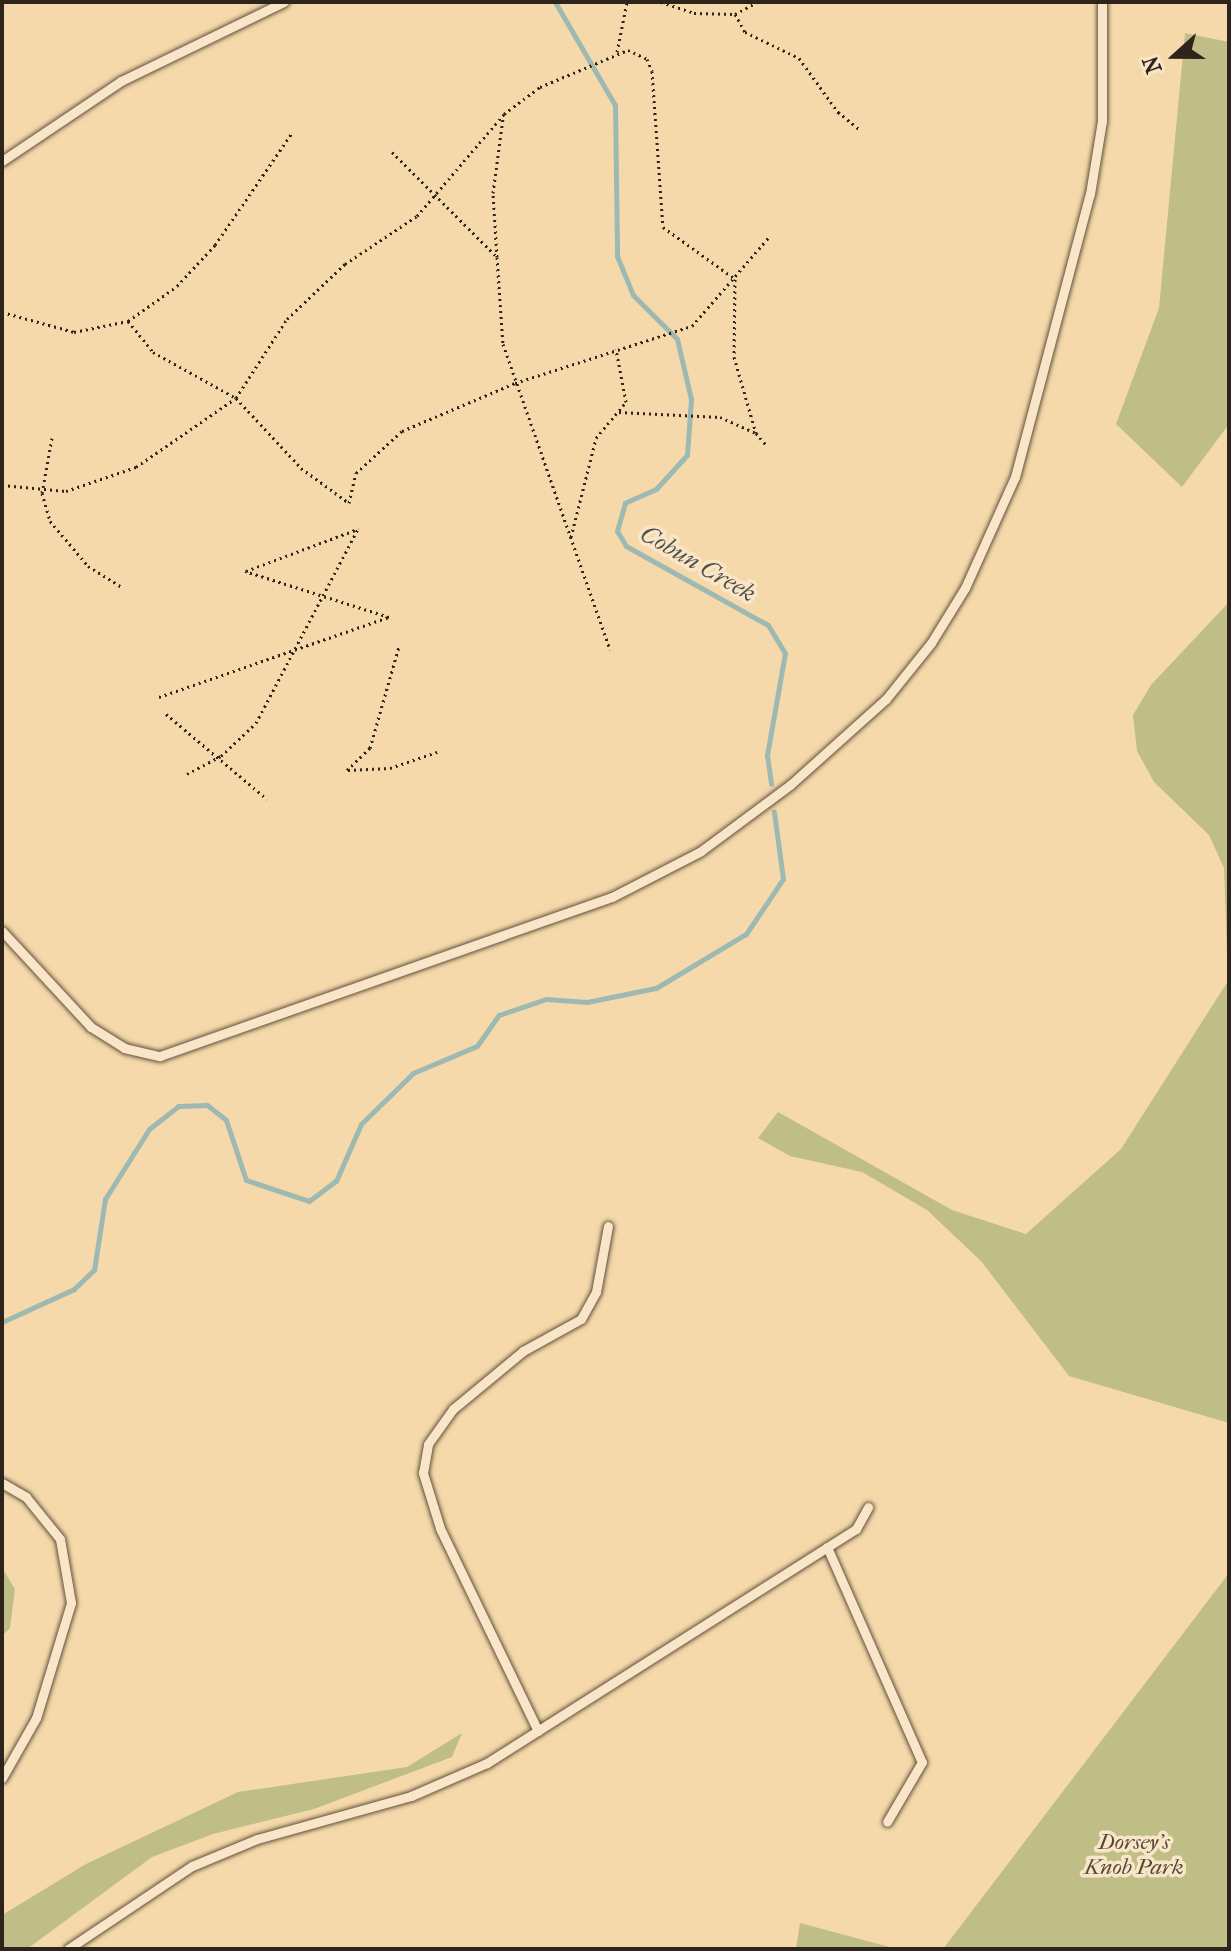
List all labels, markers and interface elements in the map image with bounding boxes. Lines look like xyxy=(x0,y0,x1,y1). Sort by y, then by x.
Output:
north arrow xyxy=(1135,16,1215,96)
text: N xyxy=(1137,52,1168,77)
water label: Cobun Creek xyxy=(635,519,761,609)
park label: Dorsey's Knob Park xyxy=(1085,1829,1183,1880)

